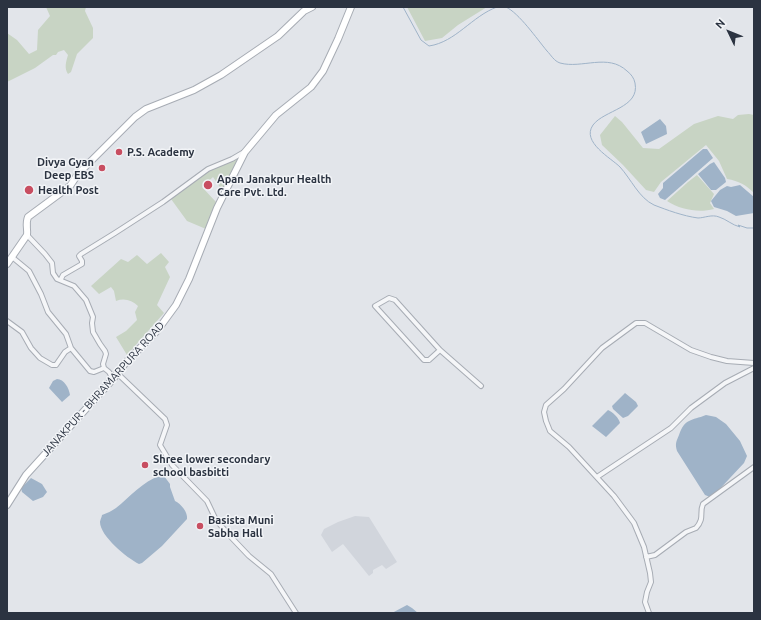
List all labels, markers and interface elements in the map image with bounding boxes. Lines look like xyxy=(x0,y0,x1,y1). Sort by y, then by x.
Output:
north arrow xyxy=(709,12,749,52)
text: N xyxy=(713,17,727,31)
place label: P.S. Academy xyxy=(127,145,194,159)
marker: P.S. Academy xyxy=(114,147,124,157)
place label: Divya Gyan Deep EBS xyxy=(37,155,94,181)
marker: Divya Gyan Deep EBS xyxy=(97,163,107,173)
place label: Apan Janakpur Health Care Pvt. Ltd. xyxy=(217,172,332,198)
marker: Apan Janakpur Health Care Pvt. Ltd. xyxy=(202,179,214,191)
place label: Health Post xyxy=(38,183,99,197)
marker: Health Post xyxy=(23,184,35,196)
street label: JANAKPUR - BHRAMARPURA ROAD xyxy=(39,319,167,459)
place label: Shree lower secondary school basbitti xyxy=(153,452,270,478)
marker: Shree lower secondary school basbitti xyxy=(140,460,150,470)
place label: Basista Muni Sabha Hall xyxy=(208,513,274,539)
marker: Basista Muni Sabha Hall xyxy=(195,521,205,531)

